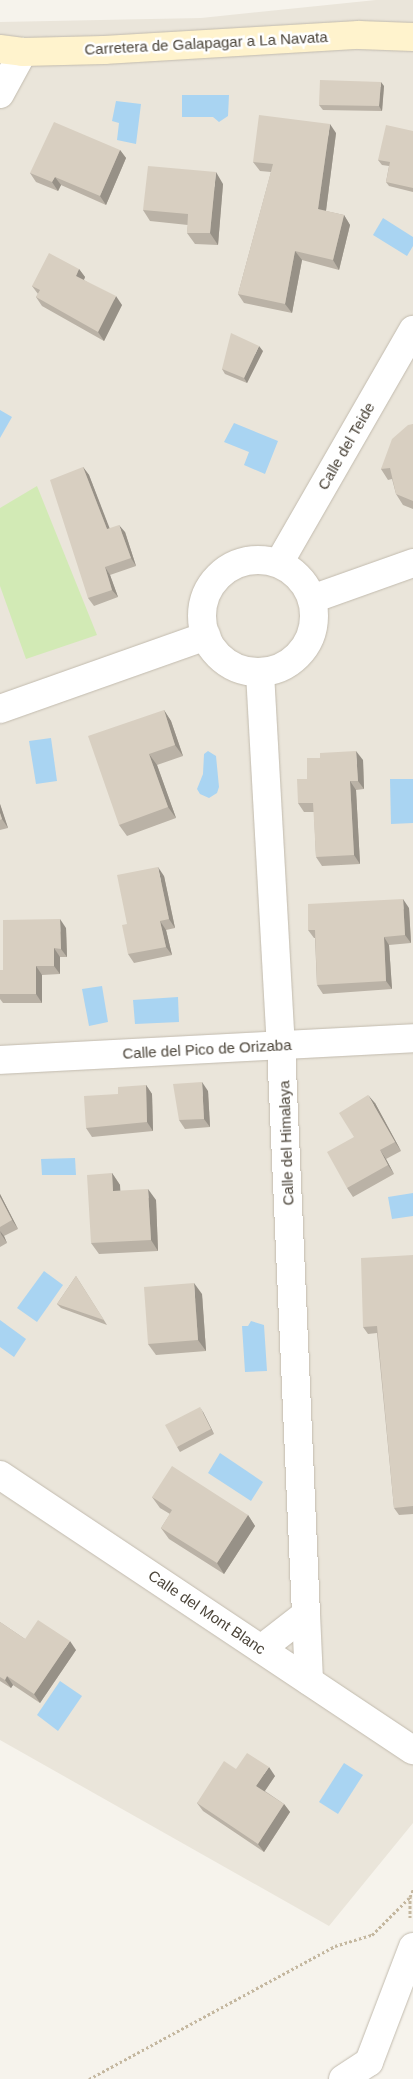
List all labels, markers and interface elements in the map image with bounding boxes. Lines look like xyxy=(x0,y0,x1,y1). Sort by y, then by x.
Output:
street label: Carretera de Galapagar a La Navata xyxy=(84,28,328,58)
street label: Calle del Teide xyxy=(314,399,378,493)
street label: Calle del Pico de Orizaba xyxy=(122,1036,292,1062)
street label: Calle del Himalaya xyxy=(275,1080,297,1206)
street label: Calle del Mont Blanc xyxy=(145,1566,269,1658)

